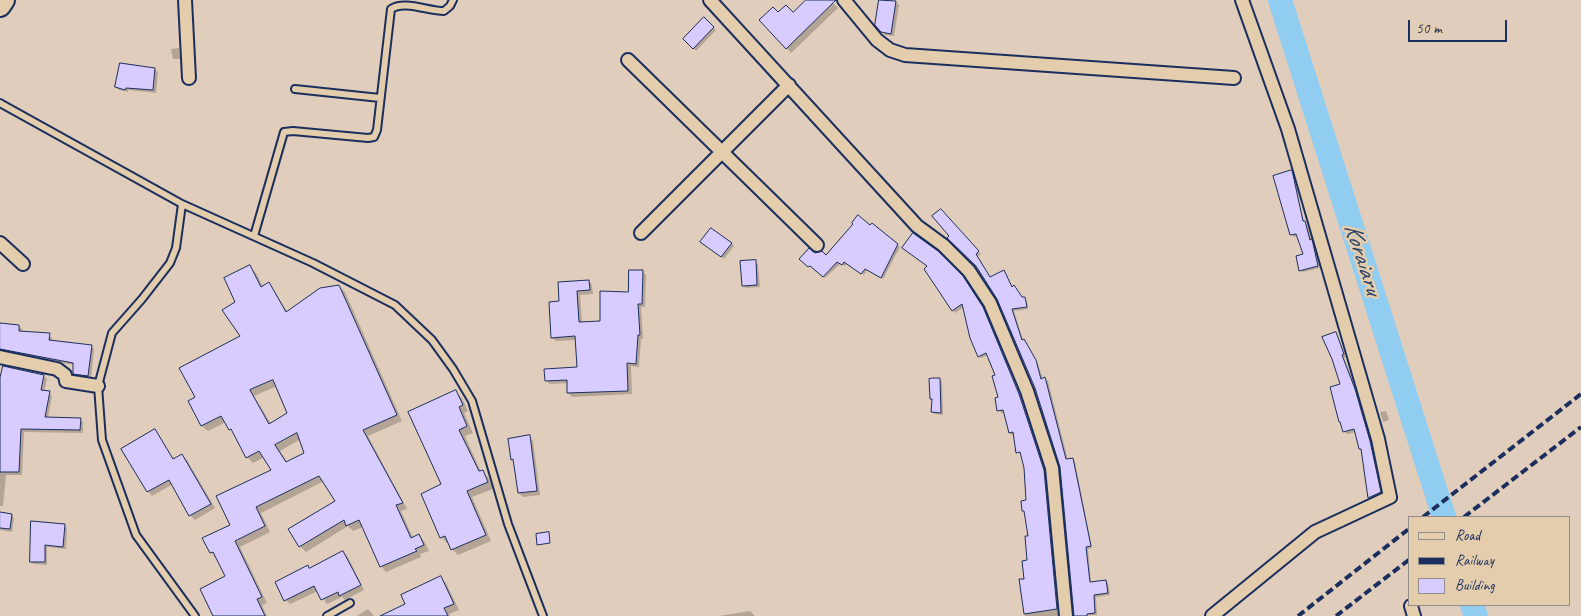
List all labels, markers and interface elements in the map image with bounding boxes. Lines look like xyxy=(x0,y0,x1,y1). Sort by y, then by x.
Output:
scale bar xyxy=(1411,10,1510,42)
text: 50 m xyxy=(1416,19,1442,38)
water label: Koraiaru xyxy=(1336,220,1388,298)
legend xyxy=(1408,516,1571,606)
text: Road xyxy=(1455,526,1480,545)
text: Railway xyxy=(1455,551,1494,570)
text: Building xyxy=(1455,576,1494,595)

